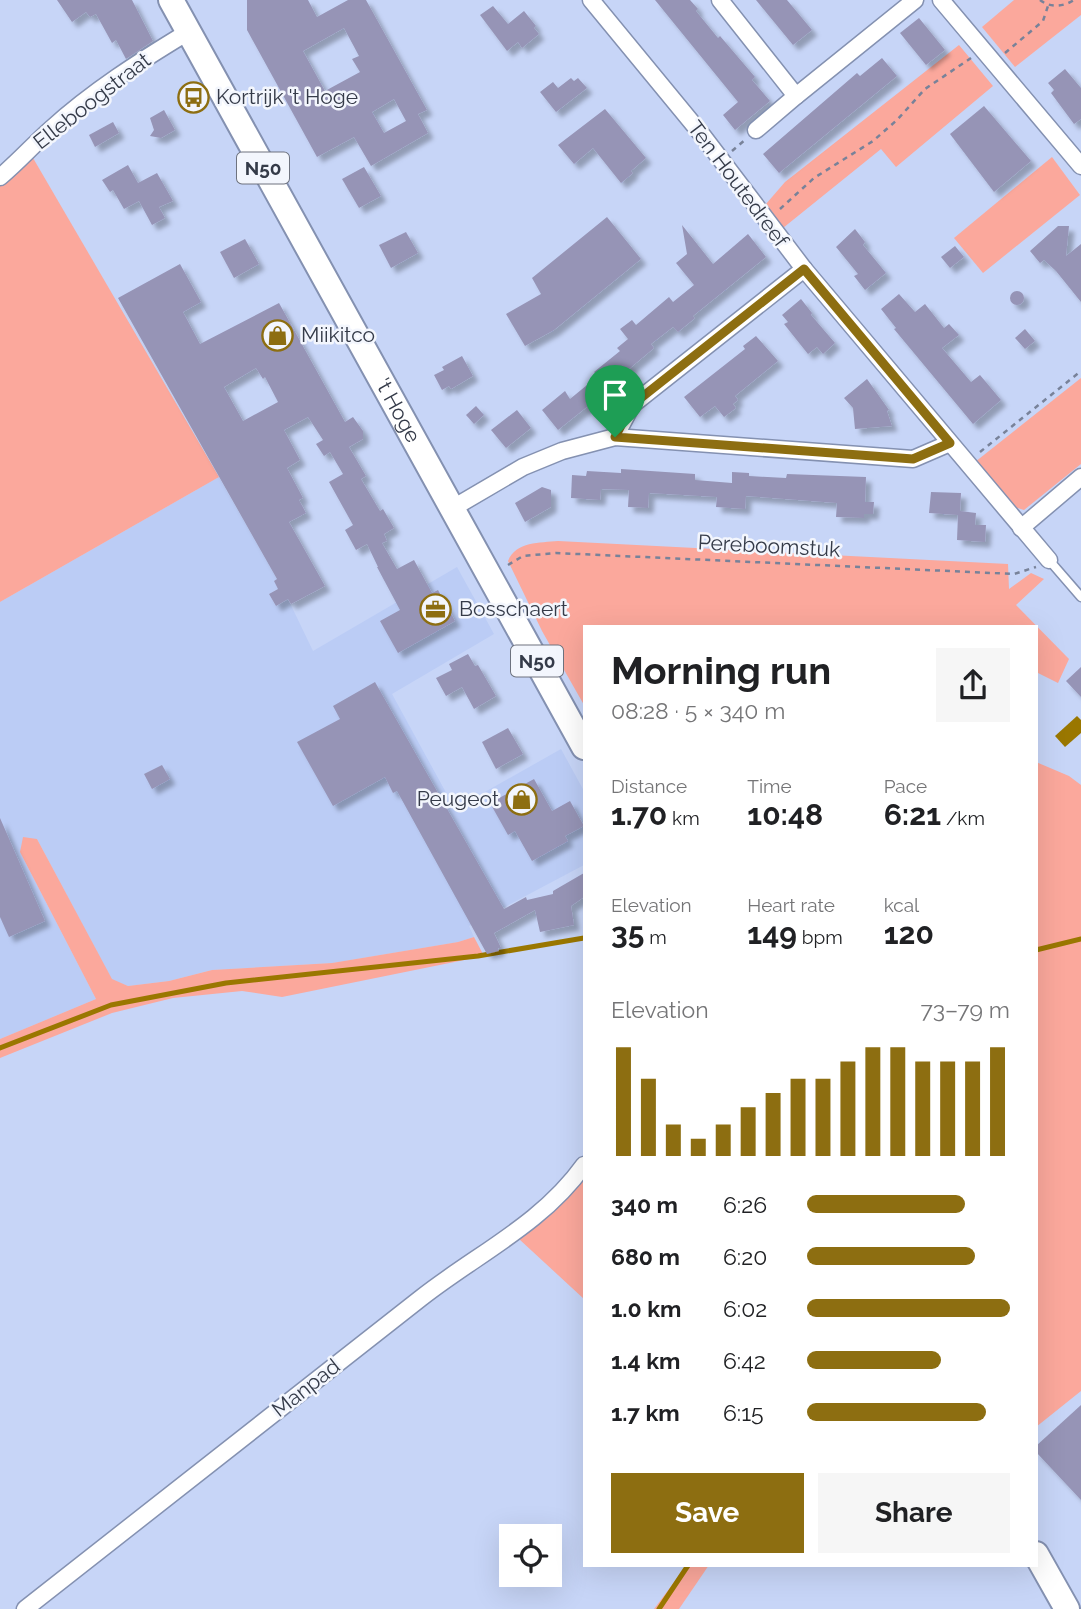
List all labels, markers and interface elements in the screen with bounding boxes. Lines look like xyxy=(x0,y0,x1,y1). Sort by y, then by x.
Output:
street label: Elleboogstraat xyxy=(28,47,155,154)
bus stop icon: Kortrijk 't Hoge xyxy=(176,80,210,114)
place label: Kortrijk 't Hoge xyxy=(216,84,358,109)
street label: Ten Houtedreef xyxy=(683,116,795,253)
road number: N50 xyxy=(237,152,289,184)
shop icon: Miikitco xyxy=(261,318,295,352)
place label: Miikitco xyxy=(301,322,375,347)
pin xyxy=(585,365,645,437)
street label: 't Hoge xyxy=(371,374,426,447)
icon: arrive xyxy=(596,376,634,414)
street label: Pereboomstuk xyxy=(697,529,841,562)
office icon: Bosschaert xyxy=(419,592,453,626)
place label: Bosschaert xyxy=(459,596,568,621)
road number: N50 xyxy=(511,646,563,676)
text: Morning run xyxy=(611,648,831,693)
button: share xyxy=(936,648,1010,722)
text: 08:28 · 5 × 340 m xyxy=(611,697,785,724)
text: Distance xyxy=(611,775,687,797)
text: Time xyxy=(747,775,792,797)
text: Pace xyxy=(884,775,927,797)
shop icon: Peugeot xyxy=(505,782,539,816)
place label: Peugeot xyxy=(417,786,499,811)
text: 1.70 xyxy=(611,797,667,832)
text: 10:48 xyxy=(747,797,823,832)
text: 6:21 xyxy=(884,797,941,832)
text: km xyxy=(667,807,700,829)
text: /km xyxy=(941,807,985,829)
text: Elevation xyxy=(611,894,692,916)
text: Heart rate xyxy=(747,894,835,916)
text: kcal xyxy=(884,894,919,916)
text: 35 xyxy=(611,916,644,951)
text: 149 xyxy=(747,916,797,951)
text: 120 xyxy=(884,916,934,951)
text: m xyxy=(644,926,667,948)
text: bpm xyxy=(797,926,843,948)
text: Elevation xyxy=(611,996,709,1023)
text: 73–79 m xyxy=(920,996,1010,1023)
text: 340 m xyxy=(611,1191,678,1218)
text: 6:26 xyxy=(723,1191,767,1218)
text: 680 m xyxy=(611,1243,680,1270)
text: 6:20 xyxy=(723,1243,767,1270)
text: 1.0 km xyxy=(611,1295,681,1322)
text: 6:02 xyxy=(723,1295,767,1322)
text: 1.4 km xyxy=(611,1347,680,1374)
text: 6:42 xyxy=(723,1347,766,1374)
street label: Manpad xyxy=(267,1353,345,1422)
text: 1.7 km xyxy=(611,1399,680,1426)
text: 6:15 xyxy=(723,1399,764,1426)
button: Save xyxy=(611,1473,804,1553)
button: Share xyxy=(818,1473,1010,1553)
map controls xyxy=(499,1524,562,1587)
button: locate xyxy=(499,1524,562,1587)

